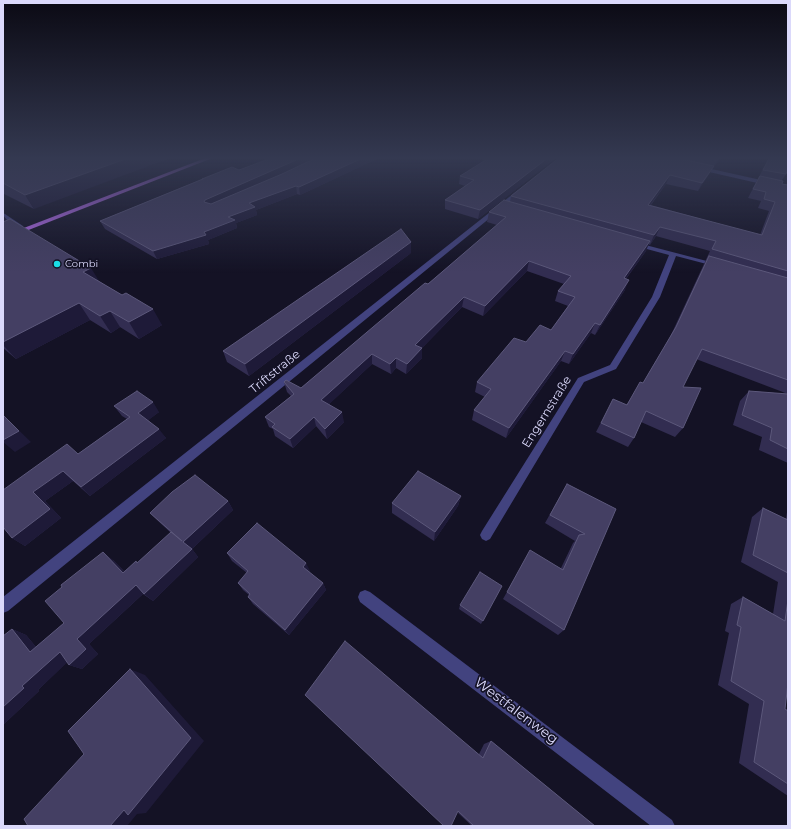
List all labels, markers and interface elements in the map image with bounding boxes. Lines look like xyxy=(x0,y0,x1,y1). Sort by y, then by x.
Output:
place label: Combi xyxy=(65,258,98,270)
marker: Combi xyxy=(52,259,62,269)
street label: Triftstraße xyxy=(247,347,303,397)
street label: Engernstraße xyxy=(519,373,575,451)
street label: Westfalenweg xyxy=(471,674,561,748)

